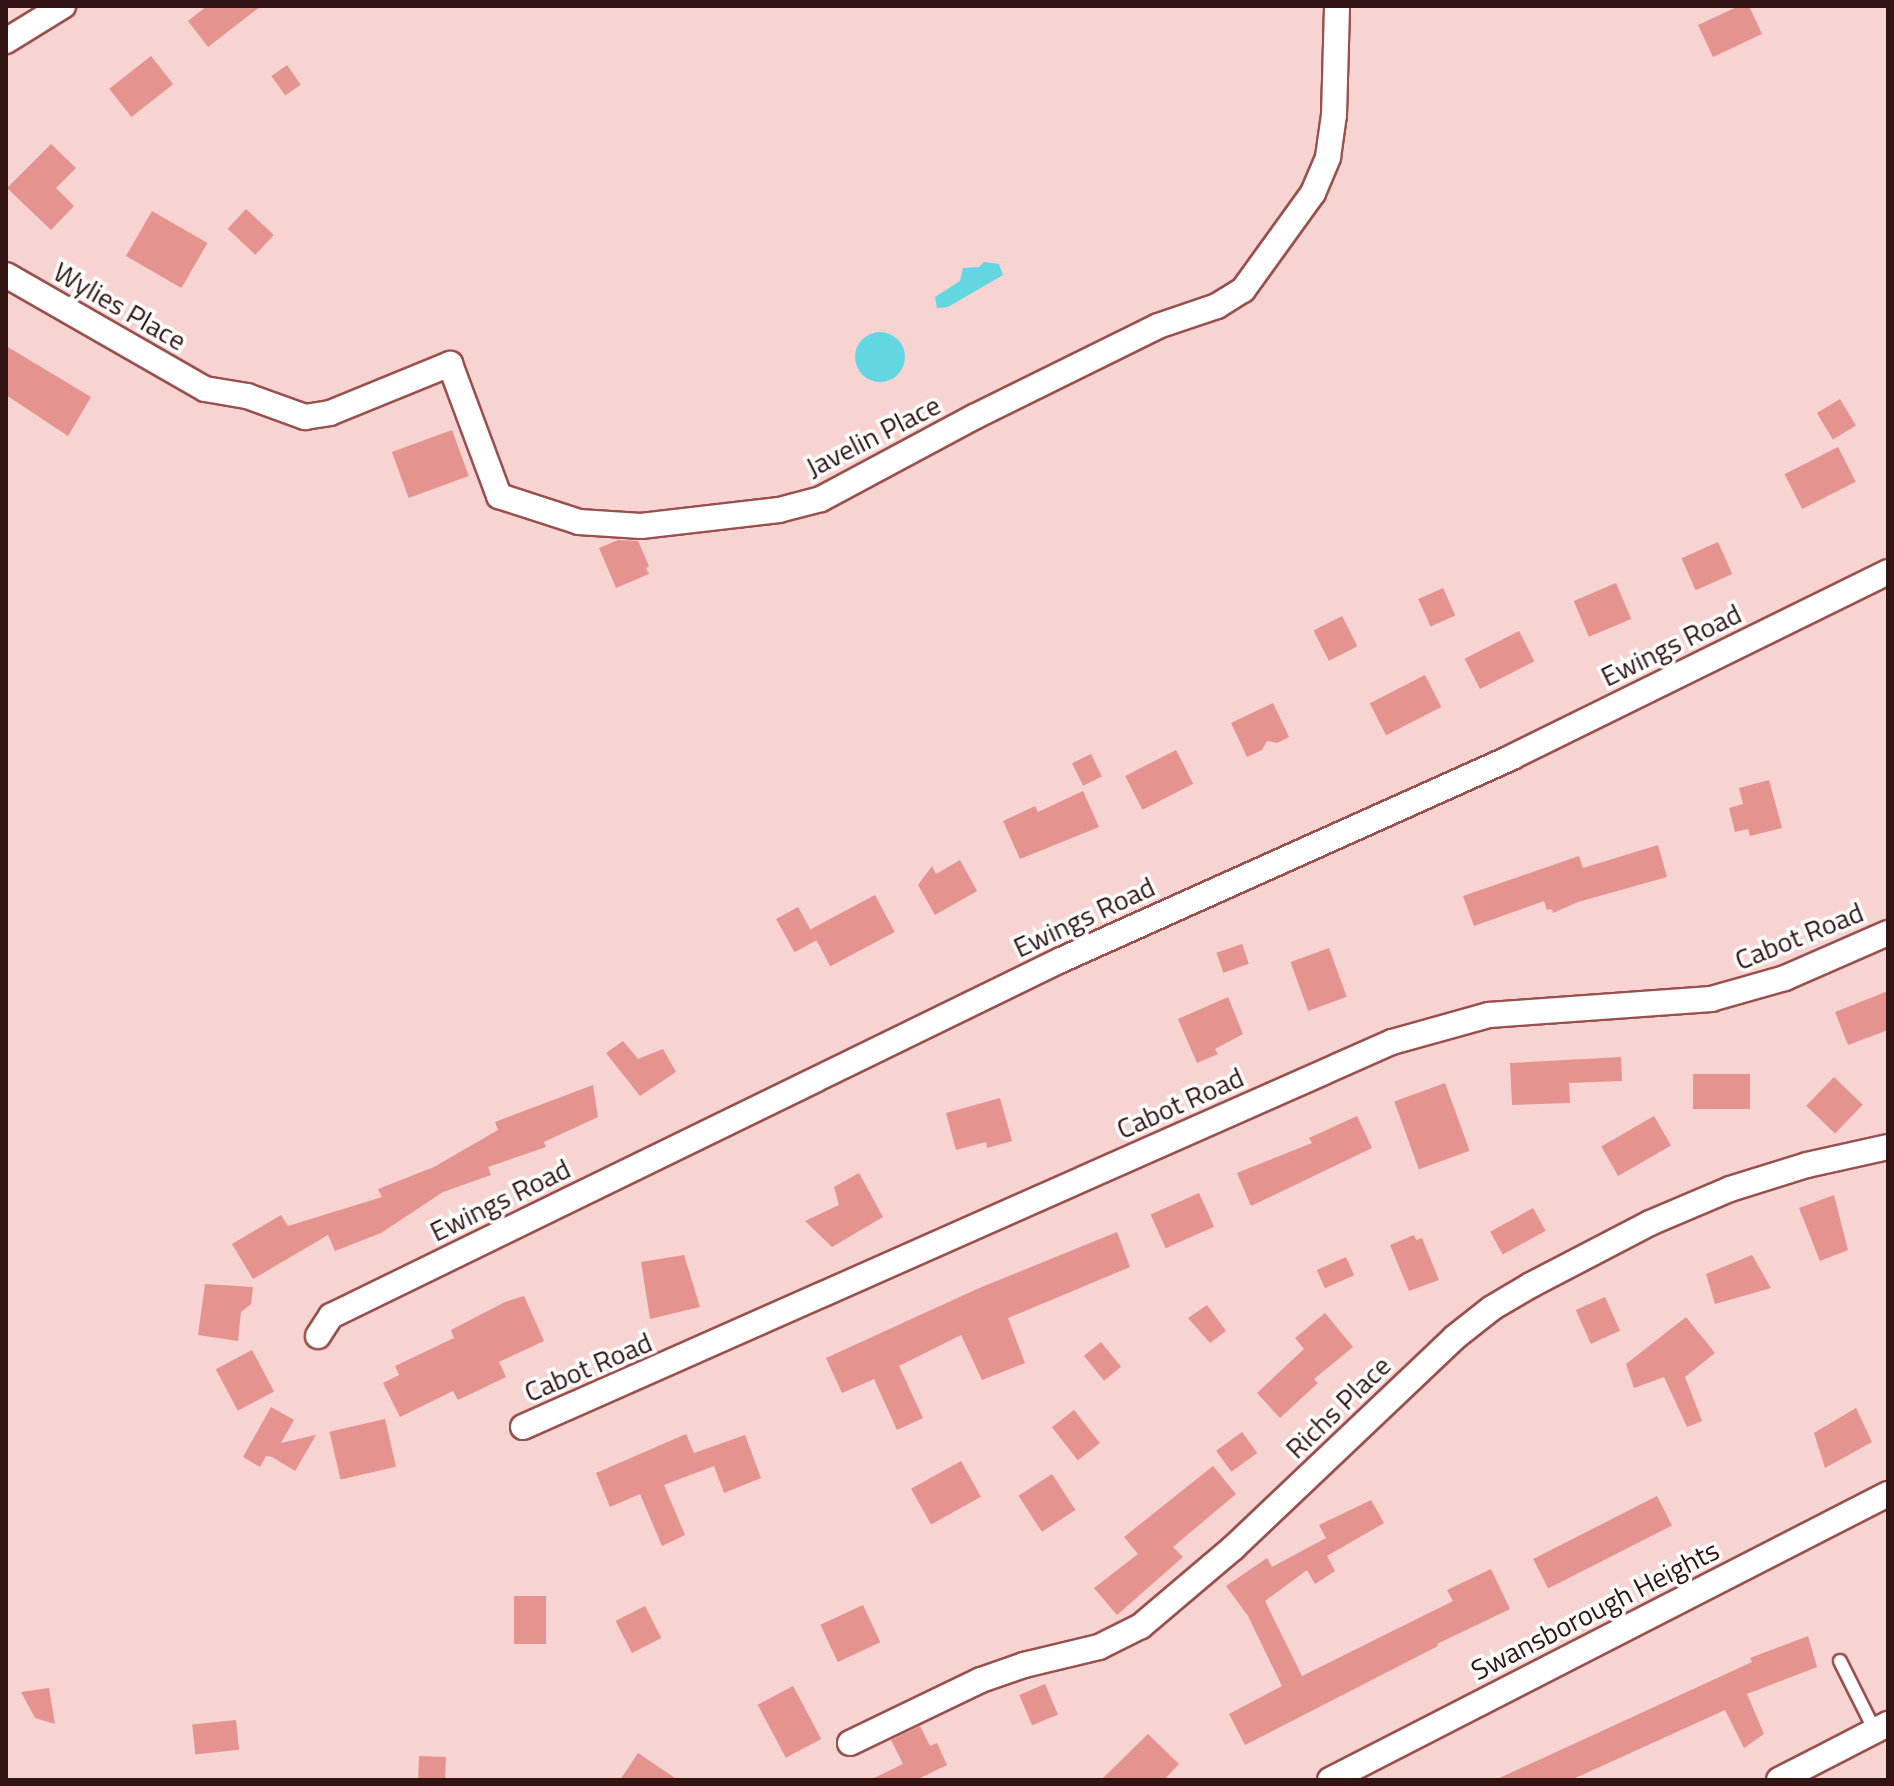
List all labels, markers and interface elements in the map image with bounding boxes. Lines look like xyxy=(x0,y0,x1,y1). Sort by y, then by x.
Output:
street label: Wylies Place xyxy=(48,255,192,357)
street label: Javelin Place xyxy=(800,388,946,484)
street label: Ewings Road xyxy=(1595,597,1747,693)
street label: Ewings Road xyxy=(1008,870,1160,964)
street label: Cabot Road xyxy=(1730,895,1868,977)
street label: Cabot Road xyxy=(1111,1060,1249,1146)
street label: Ewings Road xyxy=(424,1152,576,1248)
street label: Cabot Road xyxy=(519,1325,657,1409)
street label: Richs Place xyxy=(1278,1349,1398,1465)
street label: Swansborough Heights xyxy=(1465,1533,1725,1687)

